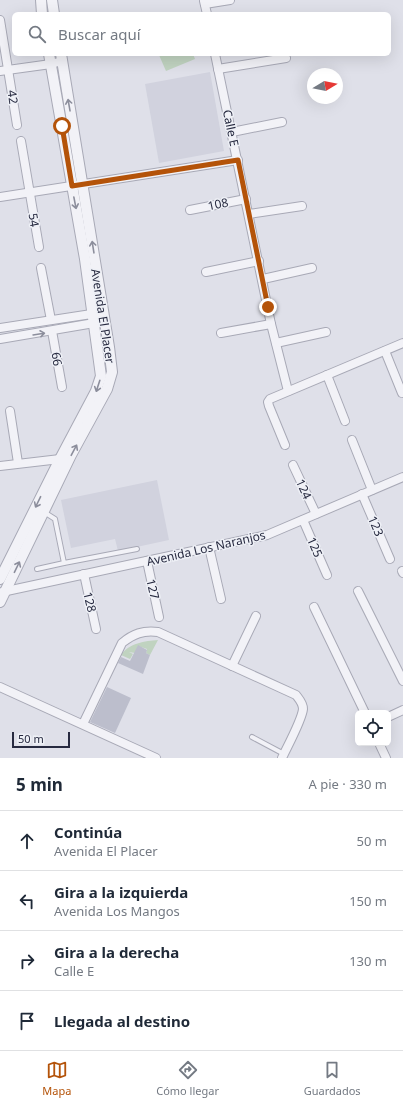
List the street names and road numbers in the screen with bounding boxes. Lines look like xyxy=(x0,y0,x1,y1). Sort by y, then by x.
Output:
street label: 42 xyxy=(4,89,22,105)
street label: Calle E xyxy=(219,108,243,148)
street label: 108 xyxy=(206,194,230,214)
street label: 54 xyxy=(24,212,44,228)
street label: Avenida El Placer xyxy=(87,267,119,365)
street label: 66 xyxy=(47,351,67,367)
street label: 124 xyxy=(292,476,316,502)
street label: 123 xyxy=(364,513,388,539)
street label: Avenida Los Naranjos xyxy=(145,526,267,570)
street label: 125 xyxy=(303,534,327,560)
street label: 127 xyxy=(142,577,164,601)
street label: 128 xyxy=(79,590,101,614)

